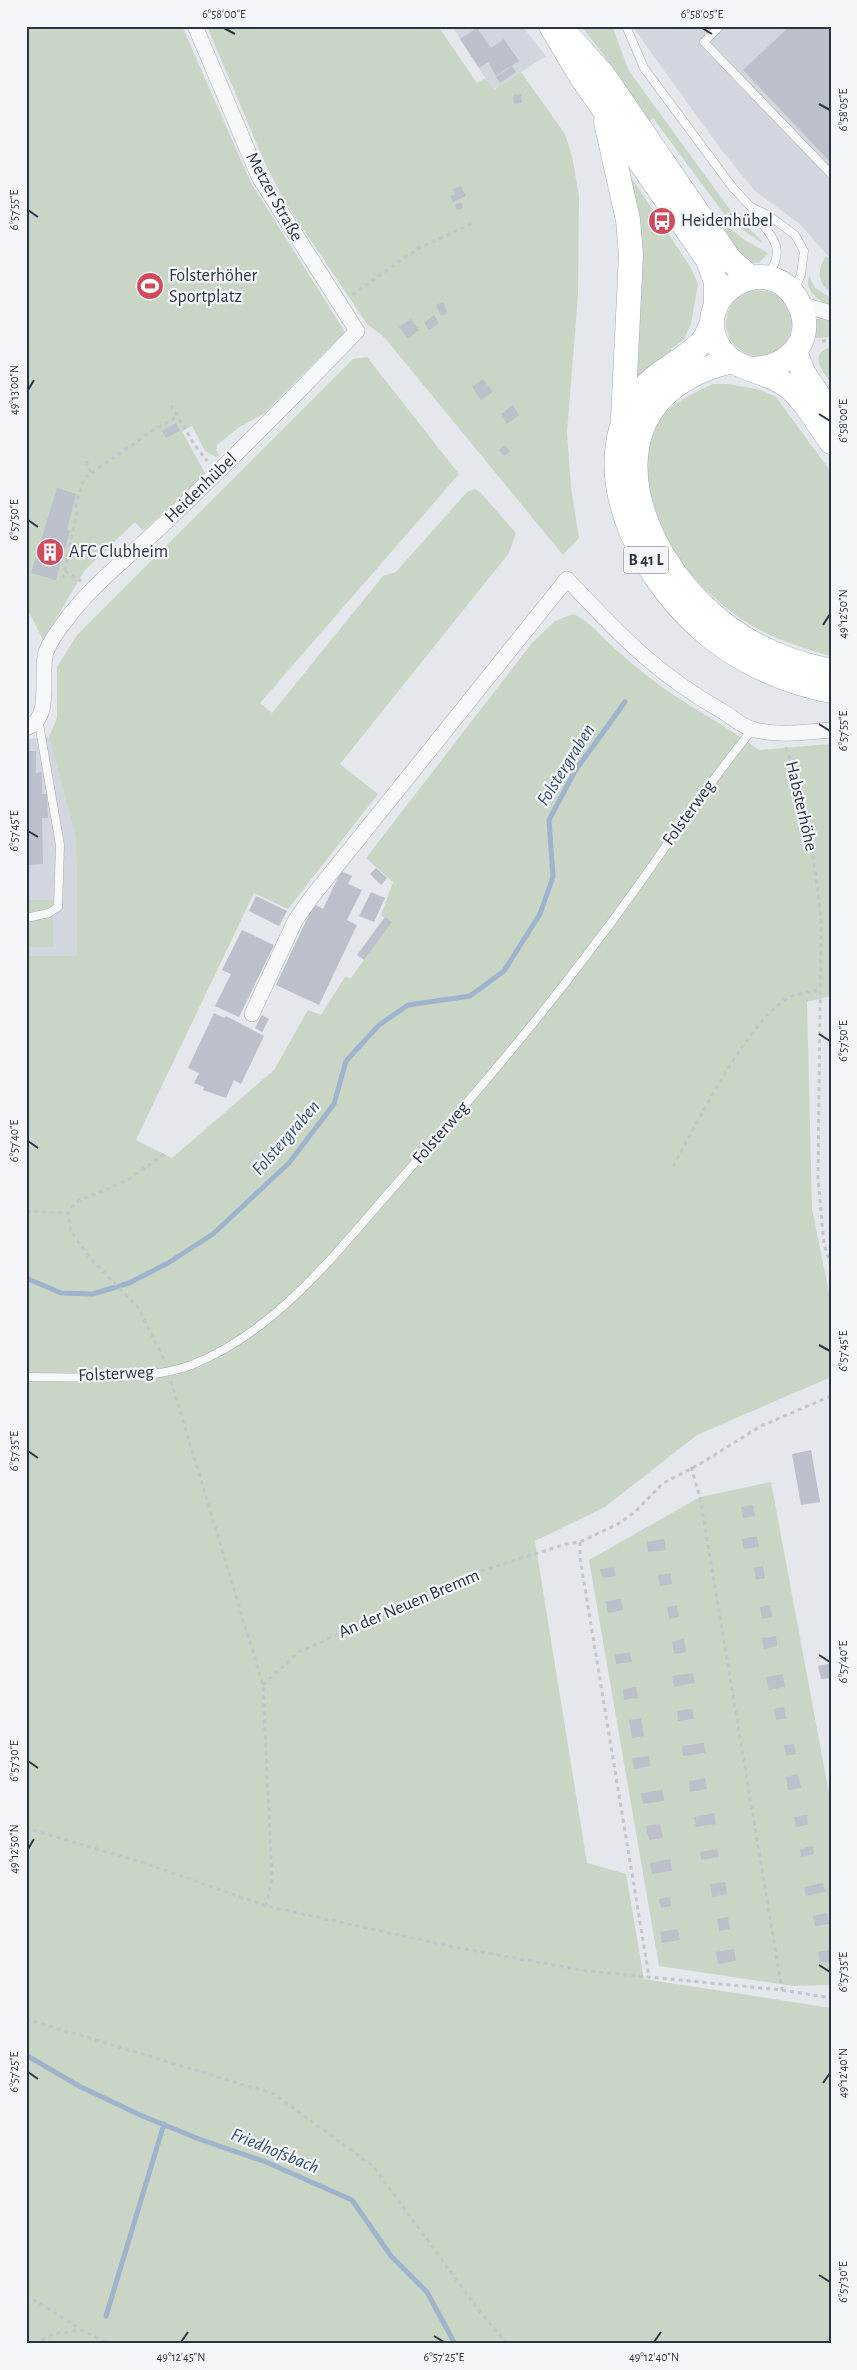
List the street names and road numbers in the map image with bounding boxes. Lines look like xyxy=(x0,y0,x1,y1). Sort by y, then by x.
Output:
street label: Metzer Straße xyxy=(242,150,306,244)
street label: Heidenhübel xyxy=(162,450,240,526)
road number: B 41 L xyxy=(624,546,668,574)
street label: Habsterhöhe xyxy=(782,759,820,853)
street label: Folsterweg xyxy=(659,777,719,849)
street label: Folsterweg xyxy=(409,1098,473,1167)
street label: Folsterweg xyxy=(78,1363,154,1385)
street label: An der Neuen Bremm xyxy=(336,1566,482,1642)

